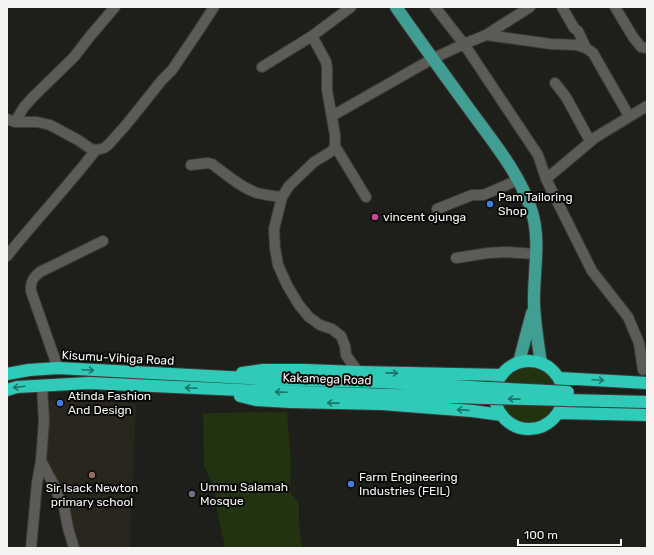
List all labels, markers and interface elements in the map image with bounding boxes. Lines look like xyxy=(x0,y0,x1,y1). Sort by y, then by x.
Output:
place label: Pam Tailoring Shop xyxy=(498,190,573,218)
marker: Pam Tailoring Shop xyxy=(485,199,495,209)
place label: vincent ojunga xyxy=(383,210,466,224)
marker: vincent ojunga xyxy=(370,212,380,222)
street label: Kisumu-Vihiga Road xyxy=(61,348,175,368)
one-way arrow xyxy=(81,366,94,373)
one-way arrow xyxy=(385,369,398,377)
street label: Kakamega Road xyxy=(282,370,372,388)
one-way arrow xyxy=(591,377,604,384)
one-way arrow xyxy=(13,384,26,391)
one-way arrow xyxy=(185,384,198,392)
one-way arrow xyxy=(275,388,288,395)
place label: Atinda Fashion And Design xyxy=(68,389,151,417)
one-way arrow xyxy=(508,395,521,403)
marker: Atinda Fashion And Design xyxy=(55,398,65,408)
one-way arrow xyxy=(327,399,340,407)
one-way arrow xyxy=(457,407,470,414)
marker: Sir Isack Newton primary school xyxy=(87,470,97,480)
place label: Farm Engineering Industries (FEIL) xyxy=(359,470,458,498)
marker: Farm Engineering Industries (FEIL) xyxy=(346,479,356,489)
place label: Ummu Salamah Mosque xyxy=(200,480,288,508)
place label: Sir Isack Newton primary school xyxy=(46,481,138,509)
marker: Ummu Salamah Mosque xyxy=(187,489,197,499)
scale bar xyxy=(518,521,621,547)
text: 100 m xyxy=(524,528,558,542)

